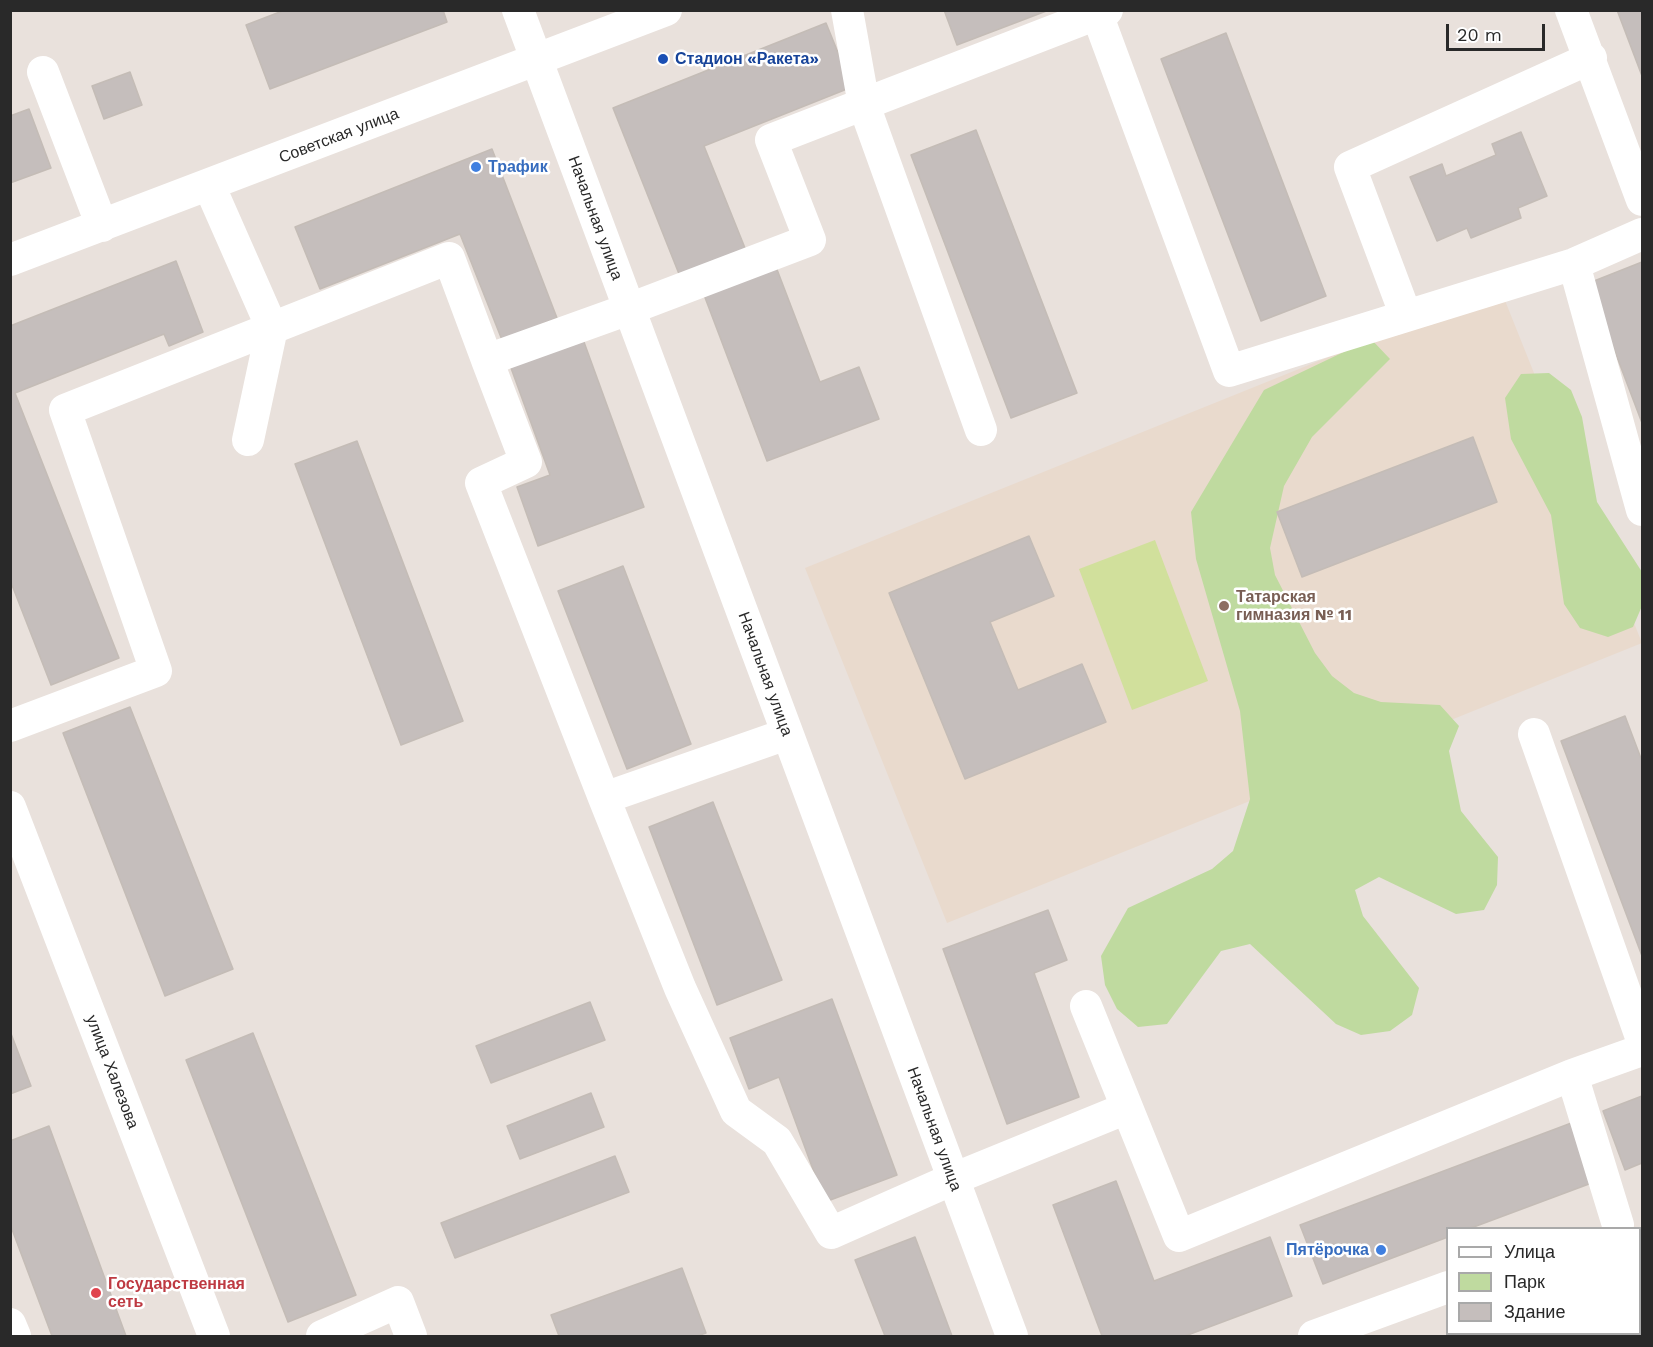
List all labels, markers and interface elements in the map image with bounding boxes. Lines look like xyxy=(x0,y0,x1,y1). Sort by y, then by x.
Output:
scale bar xyxy=(1449,12,1548,50)
text: 20 m xyxy=(1457,24,1502,45)
place label: Стадион «Ракета» xyxy=(675,49,819,69)
marker: Стадион «Ракета» xyxy=(656,52,670,66)
street label: Советская улица xyxy=(276,104,402,168)
street label: Начальная улица xyxy=(564,153,626,283)
place label: Трафик xyxy=(488,157,548,177)
marker: Трафик xyxy=(469,160,483,174)
place label: Татарская гимназия № 11 xyxy=(1236,587,1352,625)
marker: Татарская гимназия № 11 xyxy=(1217,599,1231,613)
street label: Начальная улица xyxy=(734,609,796,739)
street label: улица Халезова xyxy=(82,1012,142,1132)
street label: Начальная улица xyxy=(903,1064,965,1194)
legend xyxy=(1446,1227,1641,1335)
place label: Пятёрочка xyxy=(1286,1240,1369,1260)
text: Улица xyxy=(1504,1241,1555,1262)
marker: Пятёрочка xyxy=(1374,1243,1388,1257)
text: Парк xyxy=(1504,1271,1545,1292)
place label: Государственная сеть xyxy=(108,1274,245,1312)
marker: Государственная сеть xyxy=(89,1286,103,1300)
text: Здание xyxy=(1504,1301,1565,1322)

